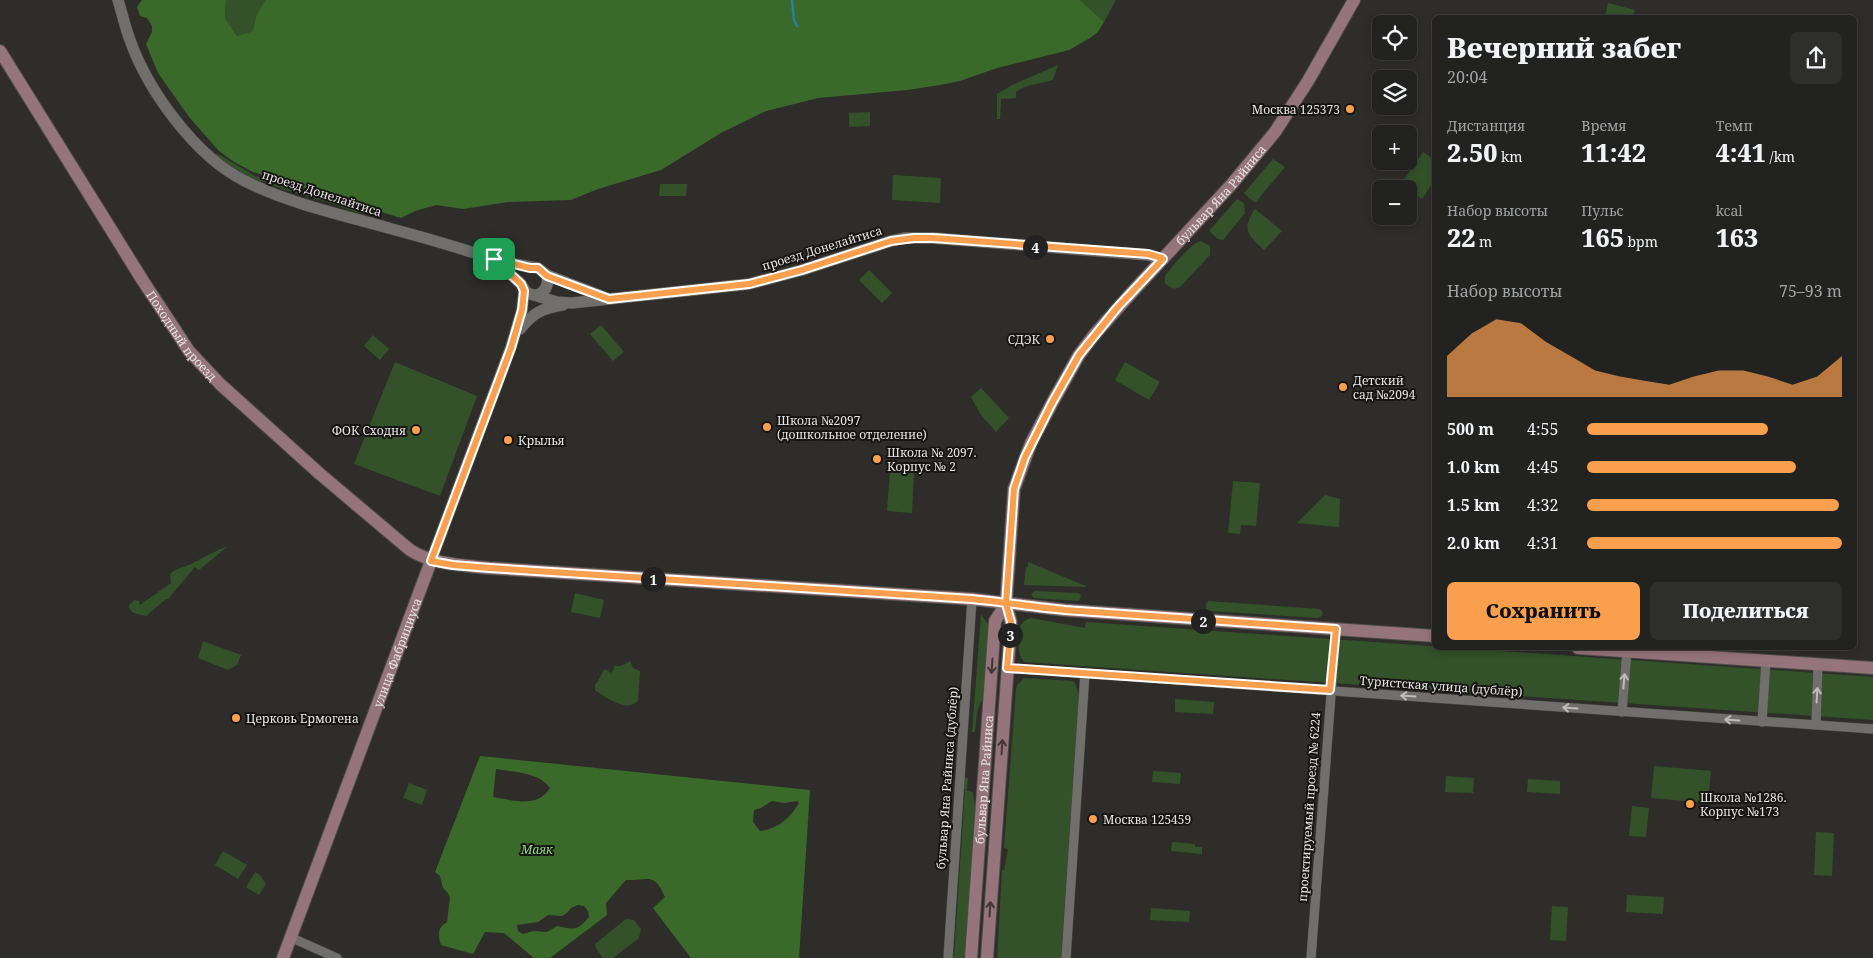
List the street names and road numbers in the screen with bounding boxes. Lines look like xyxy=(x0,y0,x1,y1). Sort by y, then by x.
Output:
street label: бульвар Яна Райниса xyxy=(1171,141,1270,249)
street label: проезд Донелайтиса xyxy=(260,166,384,220)
street label: проезд Донелайтиса xyxy=(760,222,884,274)
street label: Походный проезд xyxy=(143,287,221,384)
street label: улица Фабрициуса xyxy=(369,595,425,710)
street label: Туристская улица (дублёр) xyxy=(1359,672,1523,700)
street label: бульвар Яна Райниса (дублёр) xyxy=(932,686,962,870)
street label: проектируемый проезд № 6224 xyxy=(1294,711,1324,902)
street label: бульвар Яна Райниса xyxy=(971,714,997,844)

